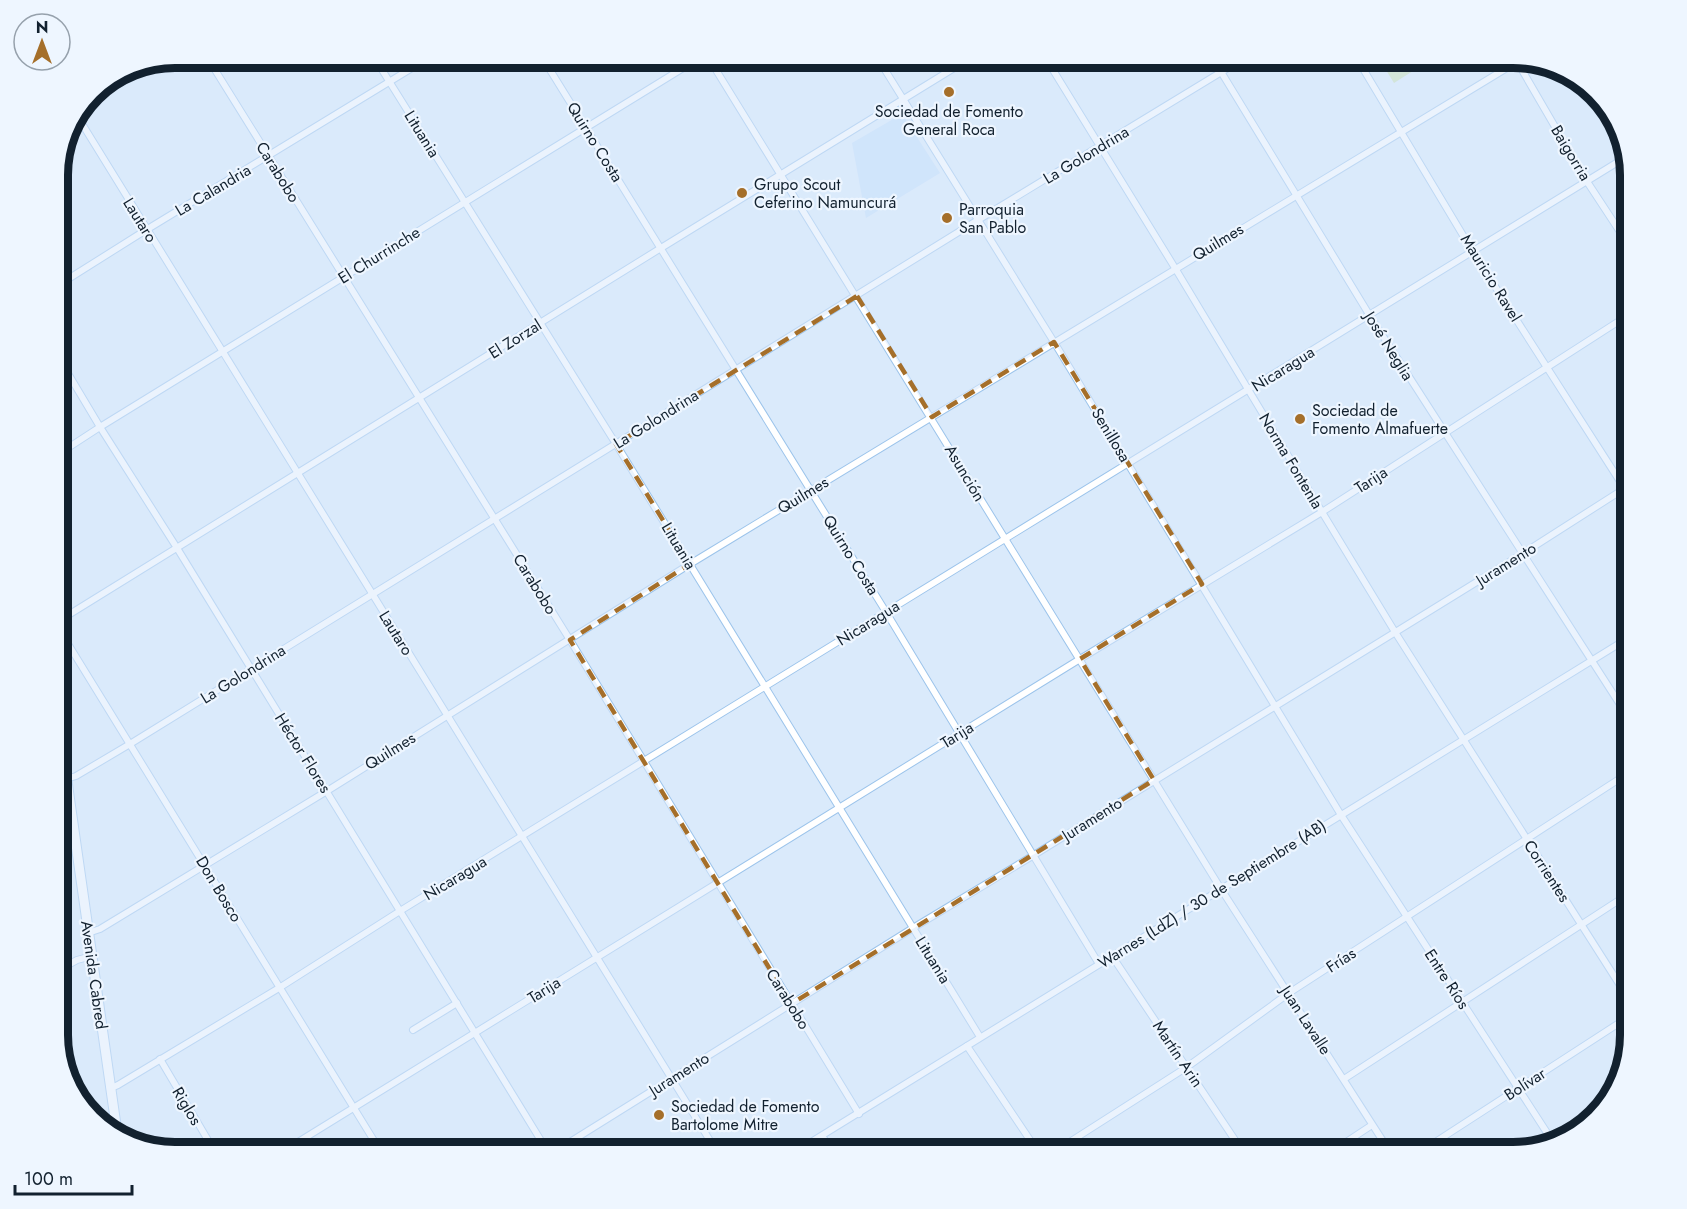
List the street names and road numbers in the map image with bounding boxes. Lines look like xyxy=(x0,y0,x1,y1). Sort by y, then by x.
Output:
street label: Quirno Costa xyxy=(561,98,629,186)
street label: Lituania xyxy=(399,106,445,162)
street label: La Golondrina xyxy=(1039,120,1133,190)
street label: Baigorria xyxy=(1545,121,1597,185)
street label: Carabobo xyxy=(250,137,306,207)
street label: La Calandria xyxy=(171,158,255,222)
street label: Lautaro xyxy=(117,193,163,247)
street label: Quilmes xyxy=(1188,218,1248,266)
street label: El Churrinche xyxy=(334,221,424,289)
street label: Mauricio Ravel xyxy=(1455,230,1527,326)
street label: José Neglia xyxy=(1358,305,1419,385)
street label: El Zorzal xyxy=(484,314,546,364)
street label: Nicaragua xyxy=(1247,341,1319,397)
street label: La Golondrina xyxy=(609,384,703,454)
street label: Senillosa xyxy=(1086,403,1136,467)
street label: Norma Fontenla xyxy=(1253,409,1329,513)
street label: Asunción xyxy=(939,440,991,506)
street label: Tarija xyxy=(1350,461,1392,499)
street label: Quilmes xyxy=(773,471,833,519)
street label: Quirno Costa xyxy=(817,511,885,599)
street label: Lituania xyxy=(656,518,702,574)
street label: Juramento xyxy=(1470,536,1541,593)
street label: Carabobo xyxy=(507,549,563,619)
street label: Nicaragua xyxy=(832,595,904,651)
street label: Lautaro xyxy=(373,606,419,660)
street label: La Golondrina xyxy=(196,639,290,709)
street label: Héctor Flores xyxy=(269,709,337,797)
street label: Tarija xyxy=(936,716,978,754)
street label: Quilmes xyxy=(360,726,420,776)
street label: Juramento xyxy=(1056,791,1127,848)
street label: Warnes (LdZ) / 30 de Septiembre (AB) xyxy=(1094,814,1330,974)
street label: Corrientes xyxy=(1518,835,1576,907)
street label: Nicaragua xyxy=(419,850,491,906)
street label: Don Bosco xyxy=(190,852,248,927)
street label: Avenida Cabred xyxy=(75,919,113,1031)
street label: Lituania xyxy=(910,932,956,988)
street label: Frías xyxy=(1322,942,1360,978)
street label: Entre Ríos xyxy=(1419,944,1475,1014)
street label: Carabobo xyxy=(760,964,816,1034)
street label: Tarija xyxy=(523,971,565,1009)
street label: Juan Lavalle xyxy=(1274,979,1337,1059)
street label: Martín Arin xyxy=(1147,1016,1209,1092)
street label: Juramento xyxy=(643,1046,714,1103)
street label: Bolívar xyxy=(1500,1062,1551,1106)
street label: Riglos xyxy=(167,1082,207,1130)

